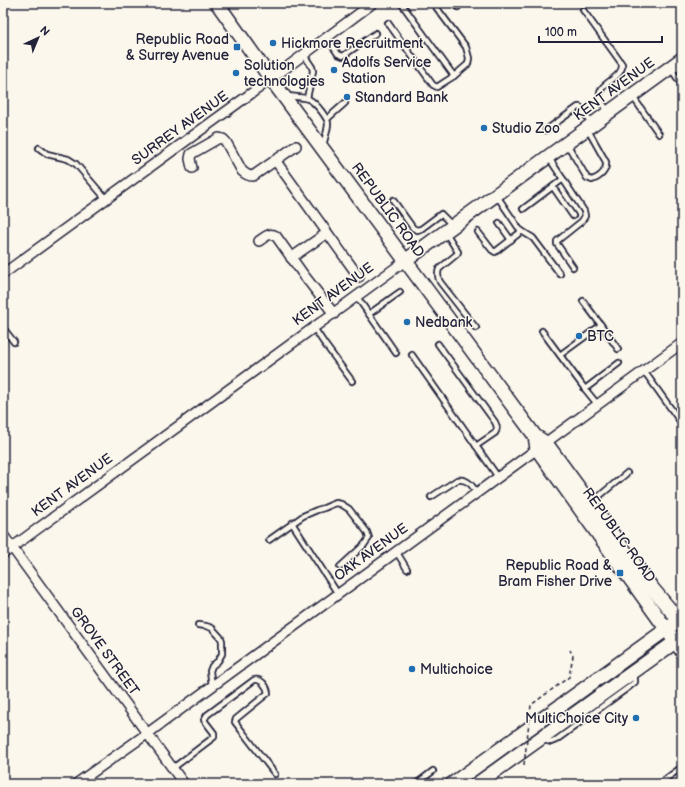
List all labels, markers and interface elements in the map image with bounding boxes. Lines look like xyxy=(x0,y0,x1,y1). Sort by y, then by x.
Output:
north arrow xyxy=(18,18,58,58)
scale bar xyxy=(539,18,662,44)
text: N xyxy=(37,24,52,39)
text: 100 m xyxy=(545,25,577,40)
place label: Republic Road & Surrey Avenue xyxy=(126,31,229,64)
place label: Hickmore Recruitment xyxy=(281,35,424,52)
marker: Hickmore Recruitment xyxy=(268,38,278,48)
marker: Republic Road & Surrey Avenue xyxy=(232,42,242,52)
place label: Adolfs Service Station xyxy=(342,54,431,87)
street label: KENT AVENUE xyxy=(570,54,658,124)
place label: Solution technologies xyxy=(244,57,325,90)
marker: Adolfs Service Station xyxy=(329,65,339,75)
marker: Solution technologies xyxy=(231,68,241,78)
street label: SURREY AVENUE xyxy=(128,87,232,169)
place label: Standard Bank xyxy=(355,89,448,106)
marker: Standard Bank xyxy=(342,92,352,102)
place label: Studio Zoo xyxy=(492,120,560,137)
marker: Studio Zoo xyxy=(479,123,489,133)
street label: REPUBLIC ROAD xyxy=(348,159,428,261)
street label: KENT AVENUE xyxy=(289,259,377,329)
place label: Nedbank xyxy=(415,314,473,331)
marker: Nedbank xyxy=(402,317,412,327)
place label: BTC xyxy=(587,328,614,345)
marker: BTC xyxy=(574,331,584,341)
street label: KENT AVENUE xyxy=(28,450,116,520)
street label: REPUBLIC ROAD xyxy=(579,484,659,586)
street label: OAK AVENUE xyxy=(331,520,411,584)
place label: Republic Road & Bram Fisher Drive xyxy=(498,557,612,590)
marker: Republic Road & Bram Fisher Drive xyxy=(615,568,625,578)
street label: GROVE STREET xyxy=(67,603,143,699)
place label: Multichoice xyxy=(420,661,493,678)
marker: Multichoice xyxy=(407,664,417,674)
place label: MultiChoice City xyxy=(525,710,629,727)
marker: MultiChoice City xyxy=(631,713,641,723)

